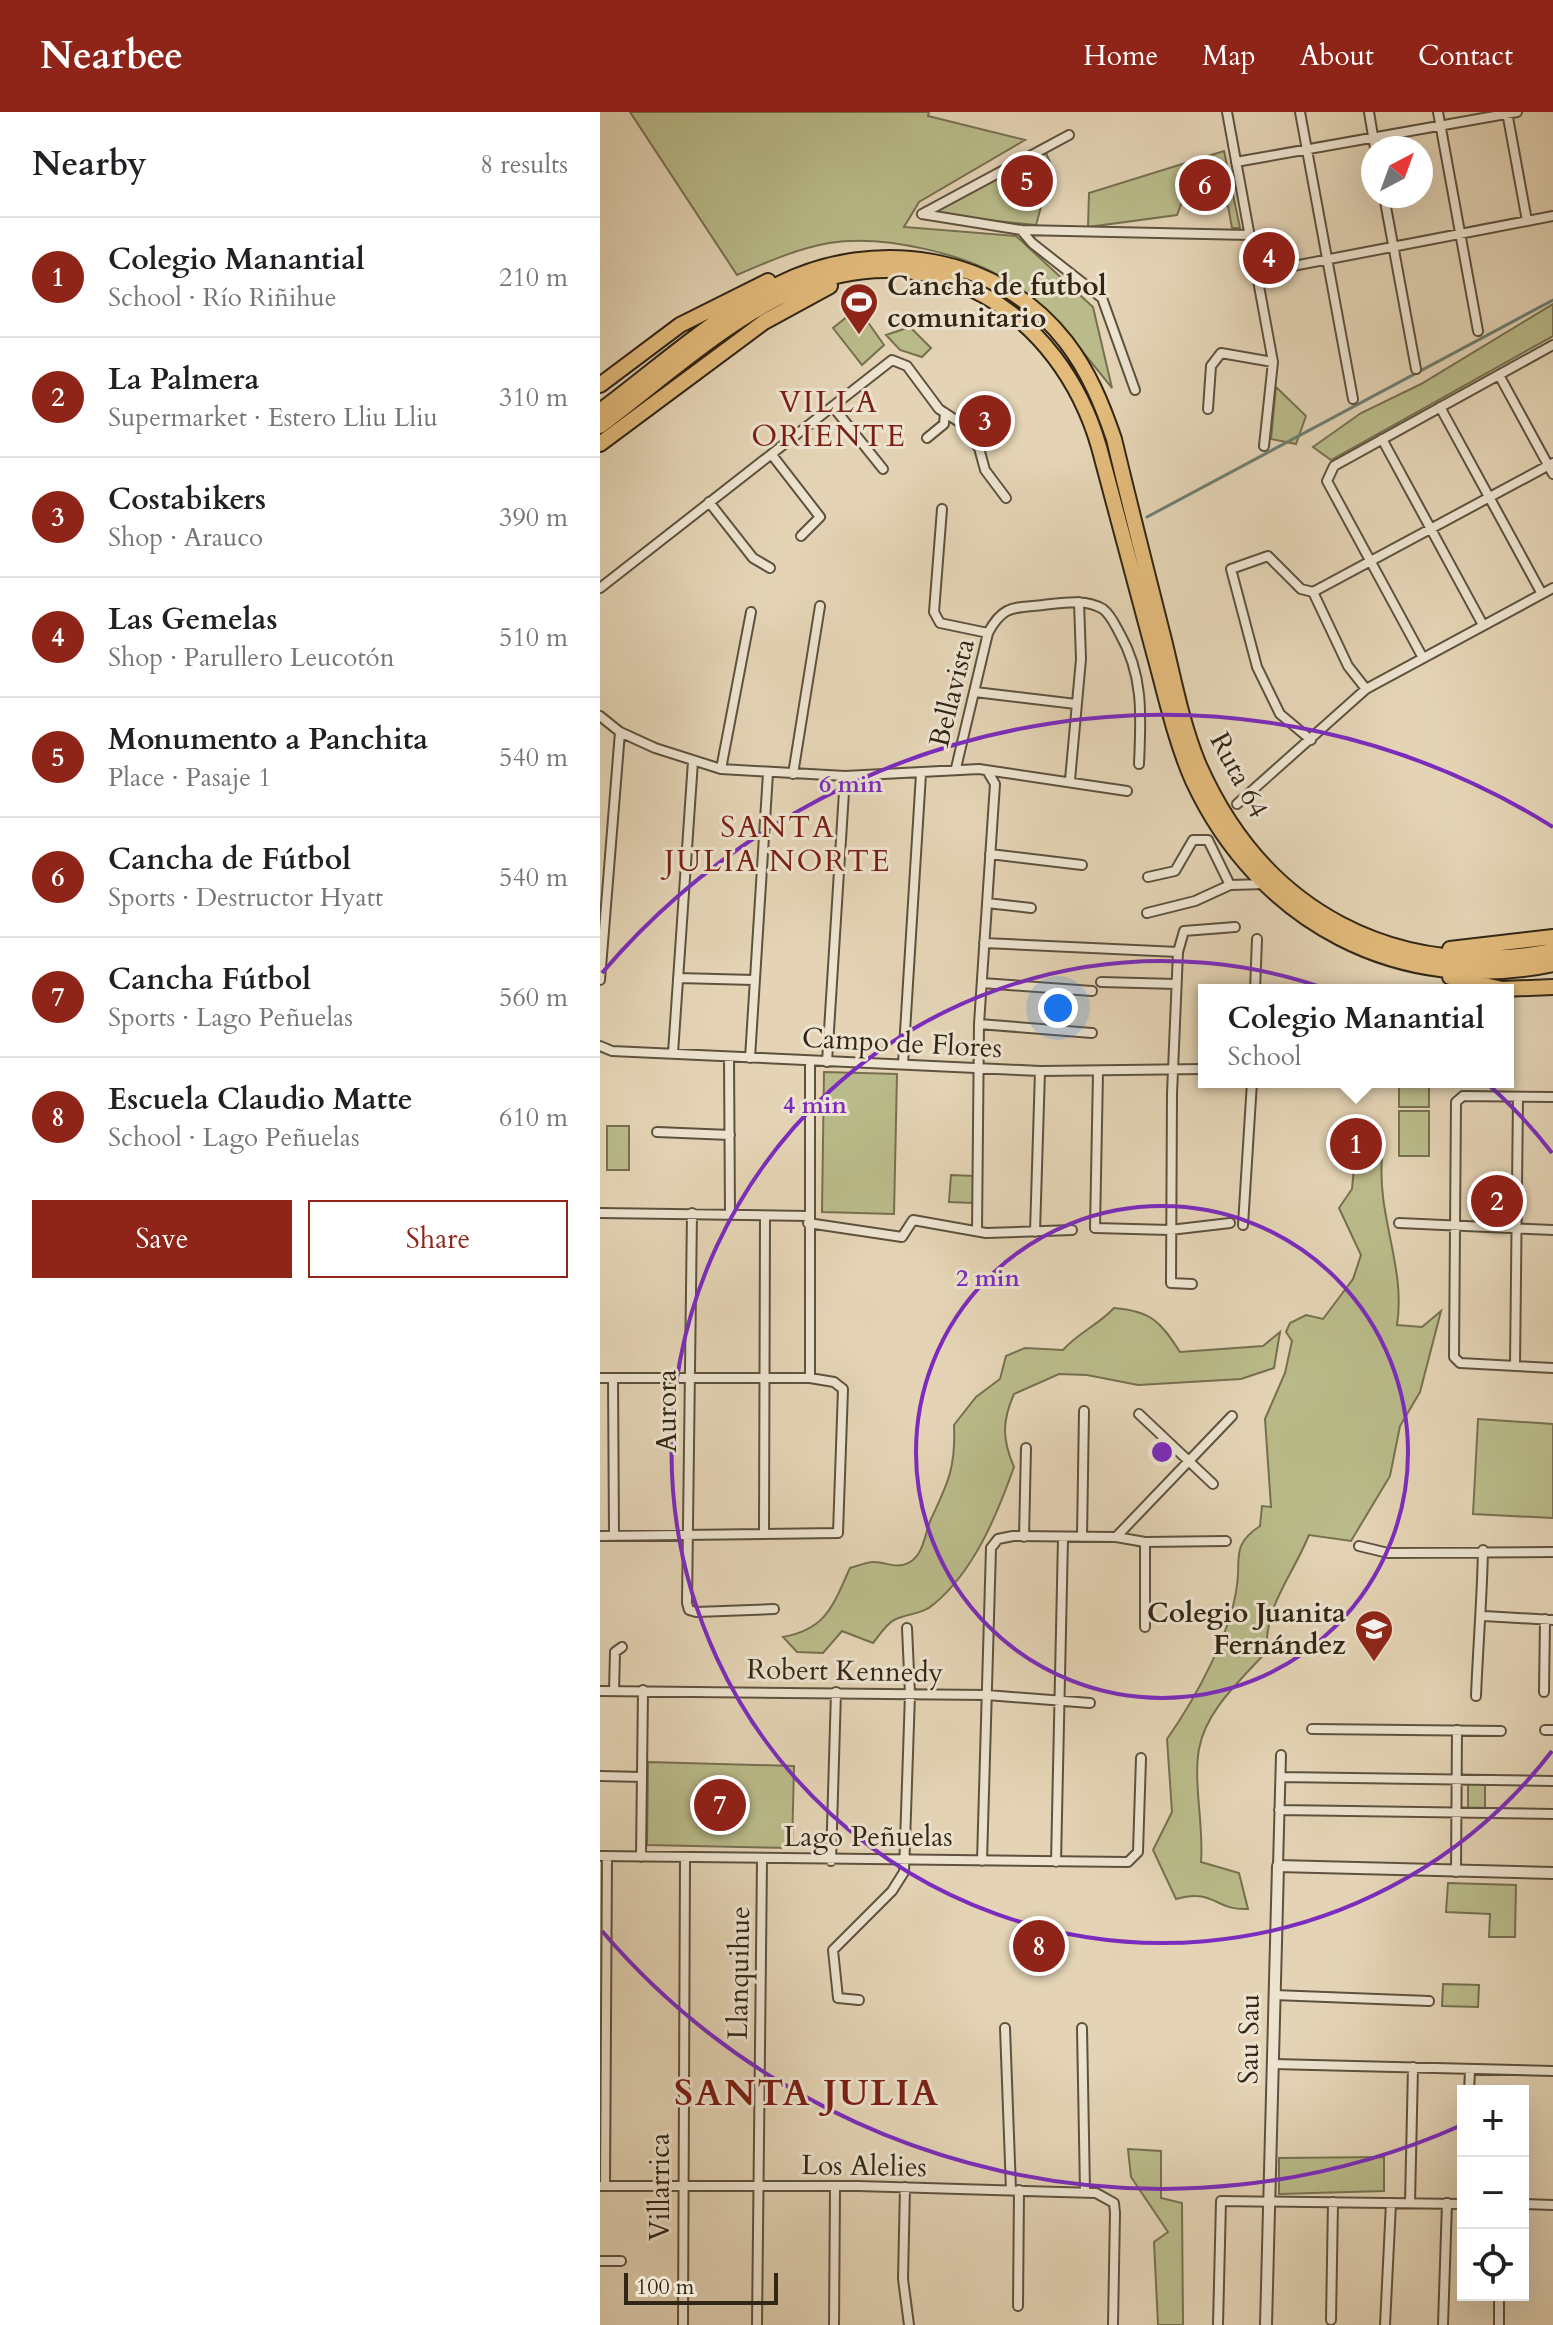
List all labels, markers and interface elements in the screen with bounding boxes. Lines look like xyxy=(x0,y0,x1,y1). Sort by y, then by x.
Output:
text: Nearbee xyxy=(40,30,183,82)
text: Home xyxy=(1083,37,1158,75)
text: Map xyxy=(1202,37,1256,75)
text: About xyxy=(1300,37,1374,75)
text: Contact xyxy=(1418,37,1513,75)
north arrow xyxy=(1361,136,1433,208)
text: Nearby xyxy=(32,141,147,187)
text: 8 results xyxy=(480,147,568,182)
pin: 5 xyxy=(1001,151,1053,211)
pin: 6 xyxy=(1179,155,1231,215)
pin: 4 xyxy=(1243,228,1295,288)
text: Colegio Manantial xyxy=(108,239,365,280)
text: 1 xyxy=(51,260,65,295)
text: 210 m xyxy=(499,260,568,295)
place label: Cancha de futbol comunitario xyxy=(887,267,1107,337)
text: School · Río Riñihue xyxy=(108,280,337,315)
sports icon: Cancha de futbol comunitario xyxy=(838,281,880,336)
text: La Palmera xyxy=(108,359,259,400)
text: 2 xyxy=(51,380,65,415)
text: 310 m xyxy=(499,380,568,415)
district label: VILLA ORIENTE xyxy=(751,382,907,457)
pin: 3 xyxy=(959,391,1011,451)
text: Supermarket · Estero Lliu Lliu xyxy=(108,400,438,435)
text: Costabikers xyxy=(108,479,266,520)
text: 3 xyxy=(51,500,65,535)
text: 390 m xyxy=(499,500,568,535)
text: Shop · Arauco xyxy=(108,520,263,555)
text: Las Gemelas xyxy=(108,599,278,640)
text: 4 xyxy=(51,620,65,655)
text: 510 m xyxy=(499,620,568,655)
street label: Bellavista xyxy=(920,635,984,751)
text: Shop · Parullero Leucotón xyxy=(108,640,394,675)
text: Monumento a Panchita xyxy=(108,719,428,760)
street label: Ruta 64 xyxy=(1201,725,1277,825)
text: 5 xyxy=(51,740,65,775)
text: 540 m xyxy=(499,740,568,775)
text: Place · Pasaje 1 xyxy=(108,760,271,795)
text: 6 min xyxy=(819,768,884,801)
district label: SANTA JULIA NORTE xyxy=(660,807,892,882)
text: Cancha de Fútbol xyxy=(108,839,351,880)
text: 6 xyxy=(51,860,65,895)
text: 540 m xyxy=(499,860,568,895)
text: Sports · Destructor Hyatt xyxy=(108,880,383,915)
text: Cancha Fútbol xyxy=(108,959,311,1000)
text: 7 xyxy=(51,980,65,1015)
text: 560 m xyxy=(499,980,568,1015)
popup xyxy=(1198,984,1514,1088)
your location xyxy=(1038,988,1078,1028)
text: Colegio Manantial xyxy=(1228,998,1484,1039)
text: Sports · Lago Peñuelas xyxy=(108,1000,353,1035)
street label: Campo de Flores xyxy=(801,1019,1003,1067)
text: School xyxy=(1228,1039,1301,1074)
text: Escuela Claudio Matte xyxy=(108,1079,413,1120)
text: 4 min xyxy=(783,1089,848,1122)
text: 8 xyxy=(51,1100,65,1135)
text: 610 m xyxy=(499,1100,568,1135)
pin: 1 xyxy=(1330,1114,1382,1174)
text: School · Lago Peñuelas xyxy=(108,1120,360,1155)
pin: 2 xyxy=(1471,1171,1523,1231)
button: Save xyxy=(32,1200,292,1278)
button: Share xyxy=(308,1200,568,1278)
text: 2 min xyxy=(956,1262,1021,1295)
street label: Aurora xyxy=(648,1370,686,1452)
centre of rings xyxy=(1148,1438,1176,1466)
place label: Colegio Juanita Fernández xyxy=(1147,1594,1346,1664)
school or university icon: Colegio Juanita Fernández xyxy=(1353,1608,1395,1663)
street label: Robert Kennedy xyxy=(746,1650,944,1692)
pin: 7 xyxy=(694,1775,746,1835)
street label: Lago Peñuelas xyxy=(783,1818,953,1856)
street label: Llanquihue xyxy=(719,1906,759,2040)
pin: 8 xyxy=(1013,1916,1065,1976)
street label: Sau Sau xyxy=(1229,1993,1269,2085)
district label: SANTA JULIA xyxy=(674,2069,940,2118)
map controls xyxy=(1457,2085,1529,2301)
button: + xyxy=(1457,2085,1529,2157)
street label: Villarrica xyxy=(641,2133,679,2241)
street label: Los Alelies xyxy=(801,2146,927,2186)
button: − xyxy=(1457,2157,1529,2229)
button: locate xyxy=(1457,2229,1529,2301)
scale bar xyxy=(624,2269,778,2305)
text: 100 m xyxy=(636,2272,694,2302)

